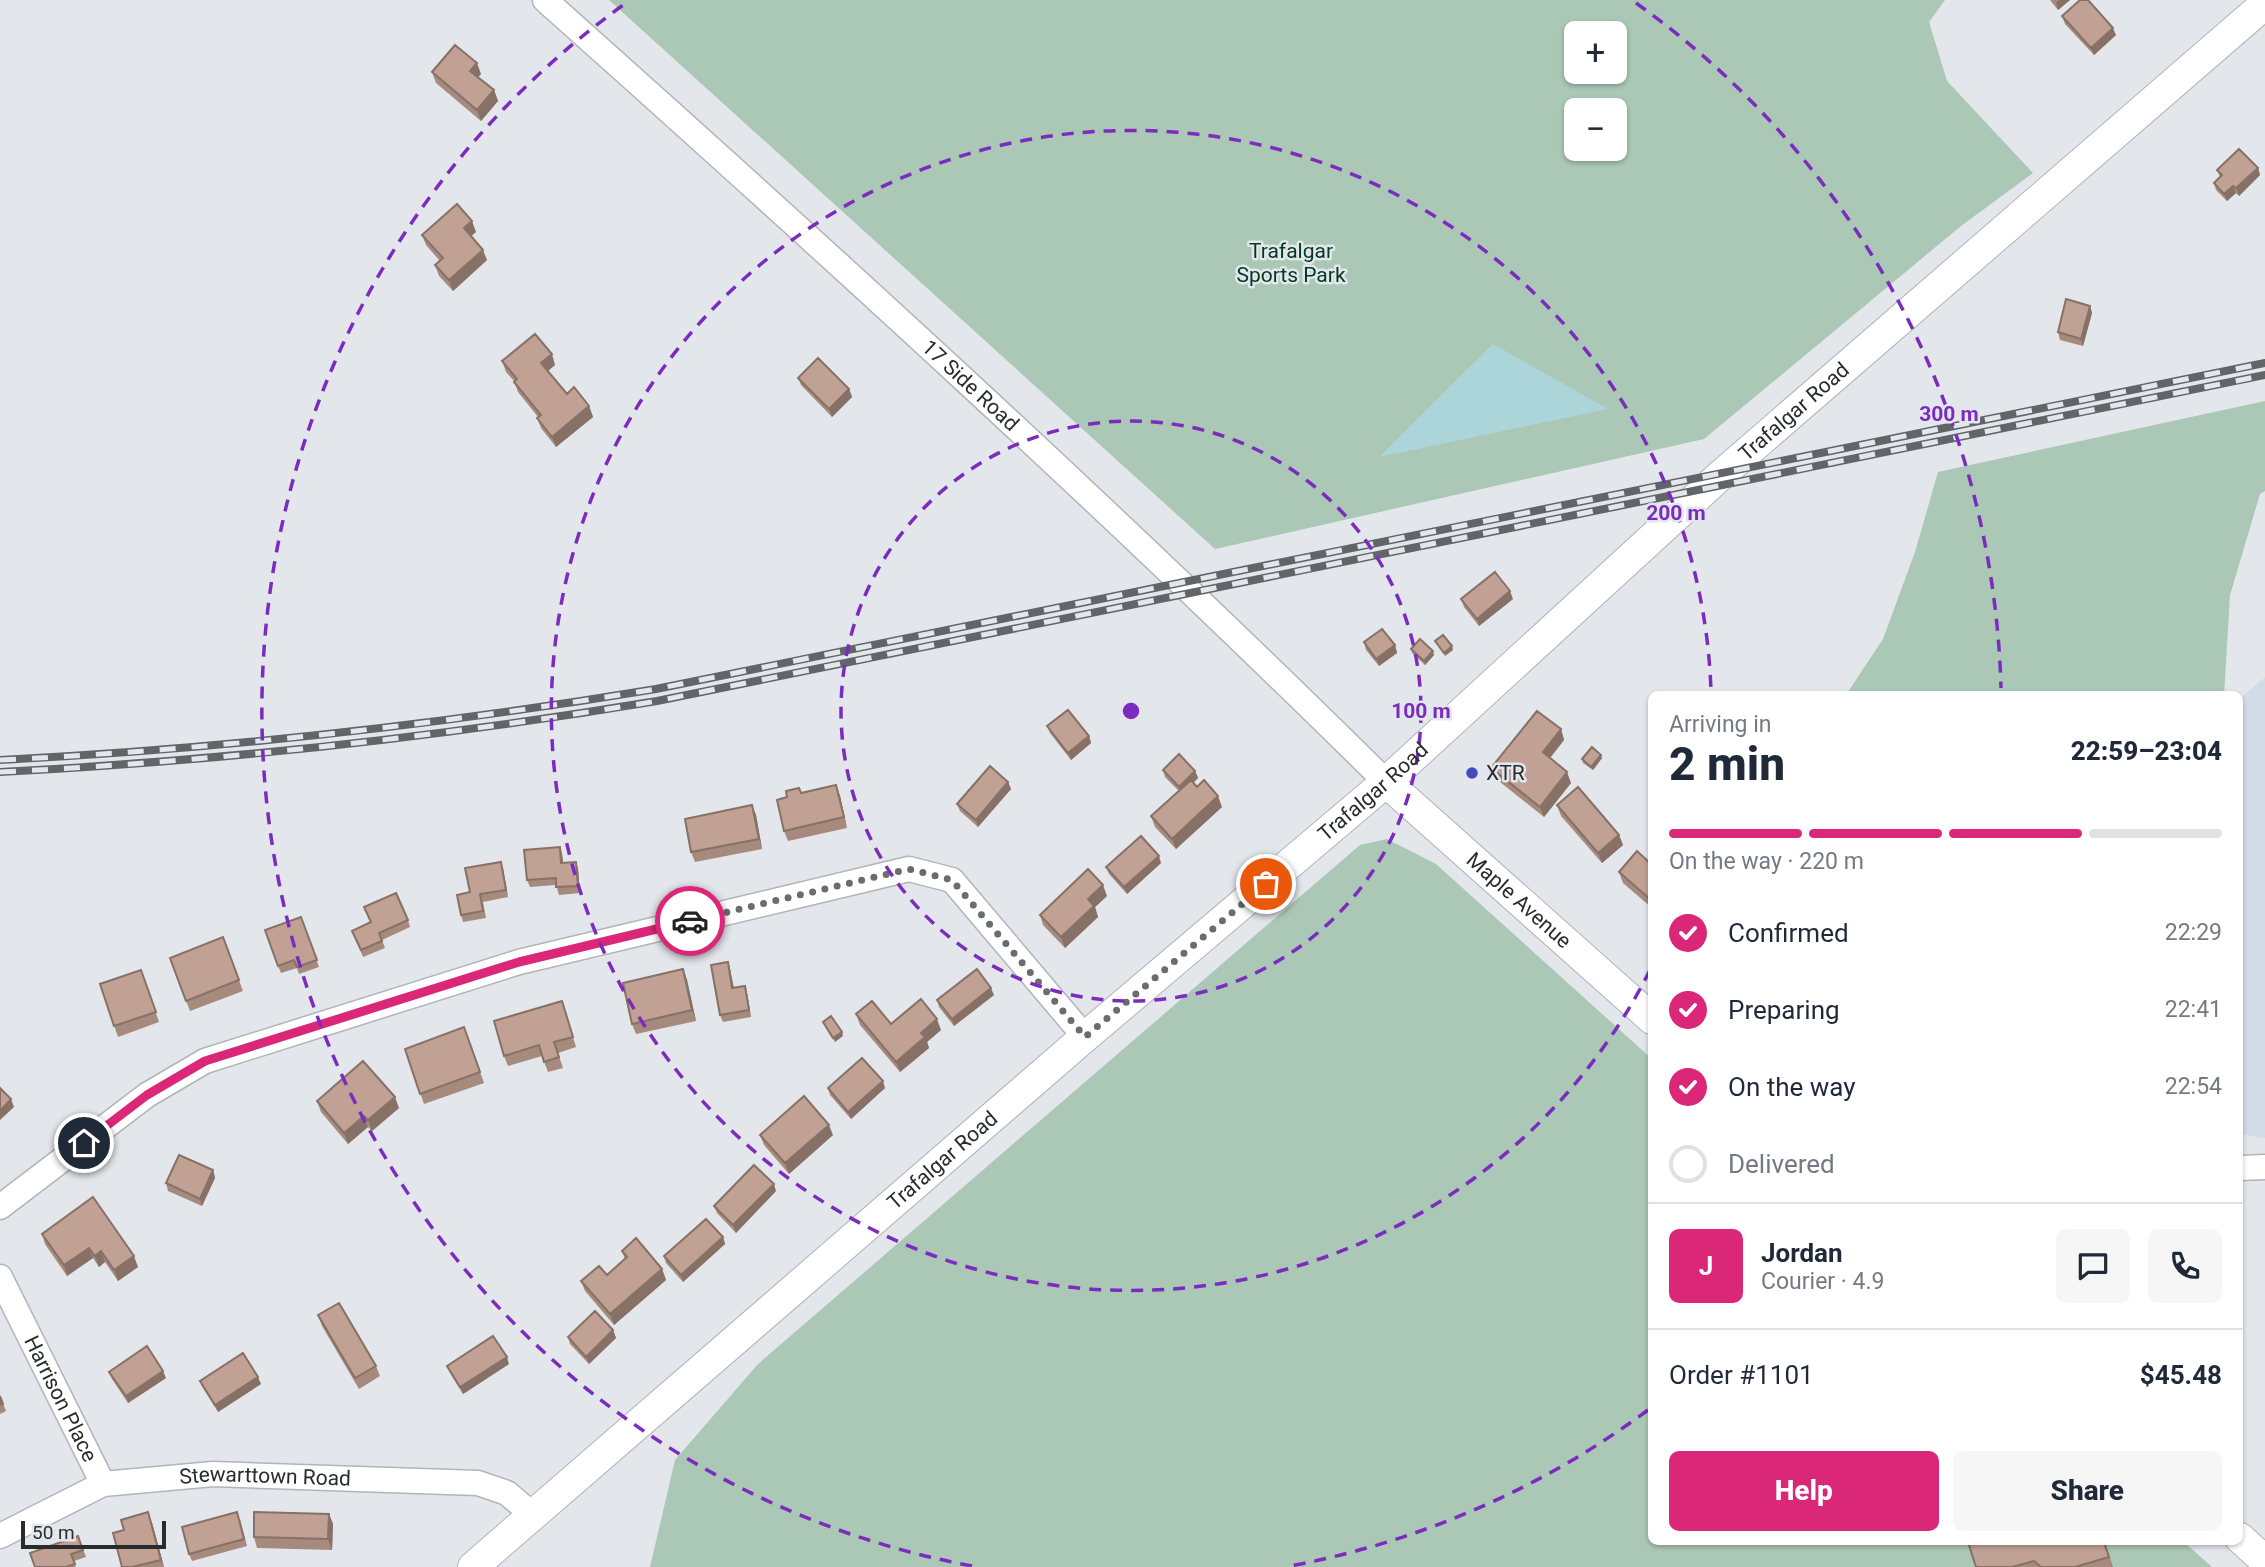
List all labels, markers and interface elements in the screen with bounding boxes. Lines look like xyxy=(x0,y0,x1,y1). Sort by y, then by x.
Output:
map controls xyxy=(1564,21,1627,161)
button: + xyxy=(1564,21,1627,84)
button: − xyxy=(1564,98,1627,161)
park label: Trafalgar Sports Park xyxy=(1236,239,1346,287)
street label: 17 Side Road xyxy=(917,335,1024,436)
street label: Trafalgar Road xyxy=(1734,358,1854,466)
text: 300 m xyxy=(1919,402,1979,426)
text: 200 m xyxy=(1646,501,1706,525)
centre of rings xyxy=(1119,699,1143,723)
text: 100 m xyxy=(1391,699,1451,723)
text: Arriving in xyxy=(1669,711,1772,738)
text: 22:59–23:04 xyxy=(2071,736,2222,766)
text: 2 min xyxy=(1669,737,1785,791)
street label: Trafalgar Road xyxy=(1313,738,1433,846)
place label: XTR xyxy=(1486,761,1525,785)
marker: XTR xyxy=(1464,765,1480,781)
street label: Maple Avenue xyxy=(1462,848,1576,953)
text: On the way · 220 m xyxy=(1669,848,1864,875)
pin xyxy=(1236,854,1296,914)
icon: bag xyxy=(1247,865,1285,903)
courier xyxy=(655,886,725,956)
icon: car xyxy=(671,902,709,940)
icon: check xyxy=(1669,914,1707,952)
text: Confirmed xyxy=(1728,918,1849,948)
text: 22:29 xyxy=(2165,919,2222,946)
icon: check xyxy=(1669,991,1707,1029)
text: Preparing xyxy=(1728,995,1840,1025)
text: 22:41 xyxy=(2165,996,2222,1023)
icon: check xyxy=(1669,1068,1707,1106)
text: On the way xyxy=(1728,1072,1856,1102)
text: 22:54 xyxy=(2165,1073,2222,1100)
street label: Trafalgar Road xyxy=(883,1106,1002,1215)
pin xyxy=(54,1113,114,1173)
icon: home xyxy=(65,1124,103,1162)
text: Delivered xyxy=(1728,1149,1835,1179)
button: chat xyxy=(2056,1229,2130,1303)
button: phone xyxy=(2148,1229,2222,1303)
text: Jordan xyxy=(1761,1238,1843,1268)
text: J xyxy=(1699,1251,1713,1281)
text: Courier · 4.9 xyxy=(1761,1268,1884,1295)
street label: Harrison Place xyxy=(19,1332,102,1466)
text: Order #1101 xyxy=(1669,1360,1814,1390)
text: $45.48 xyxy=(2140,1360,2222,1390)
button: Help xyxy=(1669,1451,1939,1531)
button: Share xyxy=(1953,1451,2222,1531)
street label: Stewarttown Road xyxy=(178,1462,351,1491)
scale bar xyxy=(21,1518,166,1550)
text: 50 m xyxy=(32,1521,75,1544)

